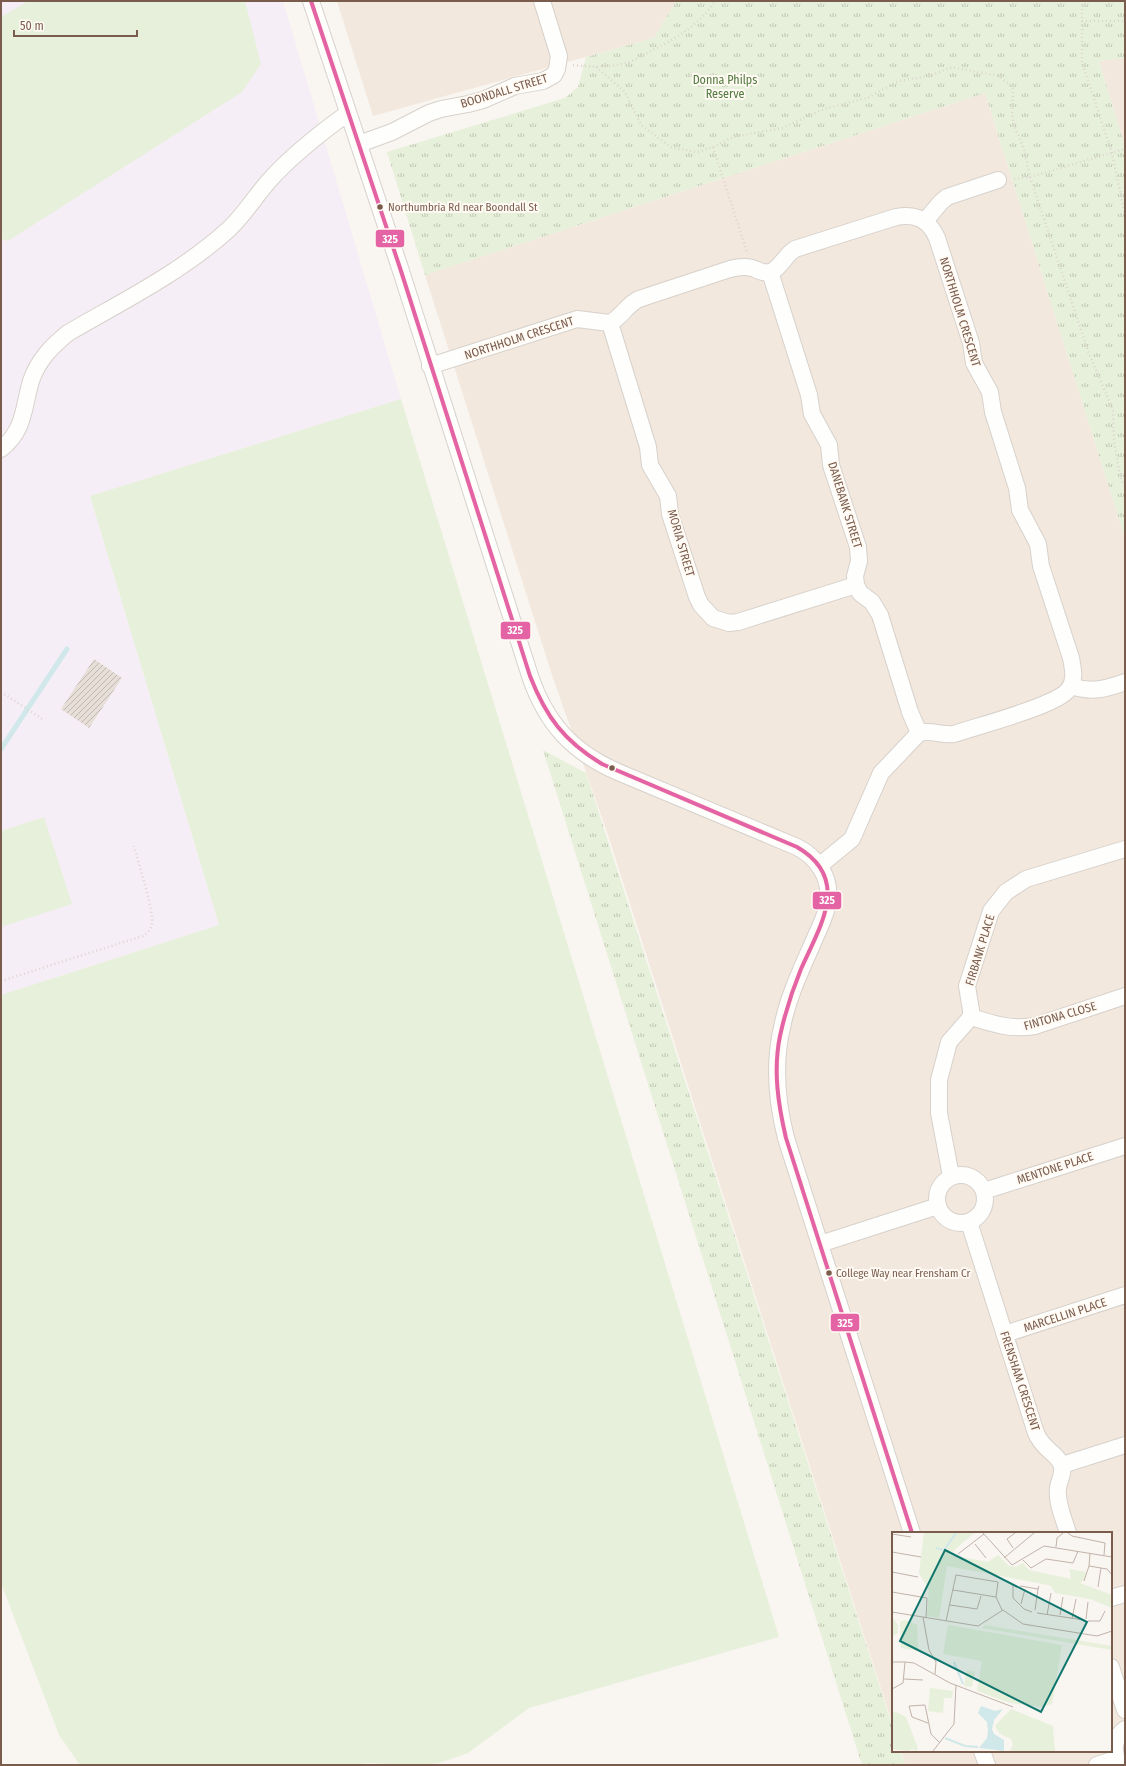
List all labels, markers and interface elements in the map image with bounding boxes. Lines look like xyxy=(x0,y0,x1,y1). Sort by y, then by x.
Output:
scale bar xyxy=(14,12,137,38)
text: 50 m xyxy=(20,19,44,33)
street label: BOONDALL STREET xyxy=(459,71,550,111)
park label: Donna Philps Reserve xyxy=(693,73,757,101)
place label: Northumbria Rd near Boondall St xyxy=(388,201,538,214)
marker: Northumbria Rd near Boondall St xyxy=(375,202,385,212)
line badge: 325 xyxy=(375,229,405,248)
text: 325 xyxy=(381,233,398,246)
street label: NORTHHOLM CRESCENT xyxy=(937,255,983,369)
street label: NORTHHOLM CRESCENT xyxy=(463,314,576,362)
street label: DANEBANK STREET xyxy=(825,460,865,550)
street label: MORIA STREET xyxy=(665,508,697,579)
line badge: 325 xyxy=(500,621,531,640)
text: 325 xyxy=(506,624,523,637)
unlabelled marker xyxy=(607,763,617,773)
line badge: 325 xyxy=(812,891,842,910)
text: 325 xyxy=(818,894,835,907)
street label: FIRBANK PLACE xyxy=(963,912,998,987)
street label: FINTONA CLOSE xyxy=(1022,999,1098,1033)
street label: MENTONE PLACE xyxy=(1015,1149,1095,1187)
place label: College Way near Frensham Cr xyxy=(836,1267,970,1280)
marker: College Way near Frensham Cr xyxy=(824,1268,834,1278)
street label: MARCELLIN PLACE xyxy=(1022,1295,1109,1335)
line badge: 325 xyxy=(830,1313,860,1332)
text: 325 xyxy=(836,1317,853,1330)
street label: FRENSHAM CRESCENT xyxy=(997,1329,1043,1433)
inset map xyxy=(892,1532,1112,1752)

